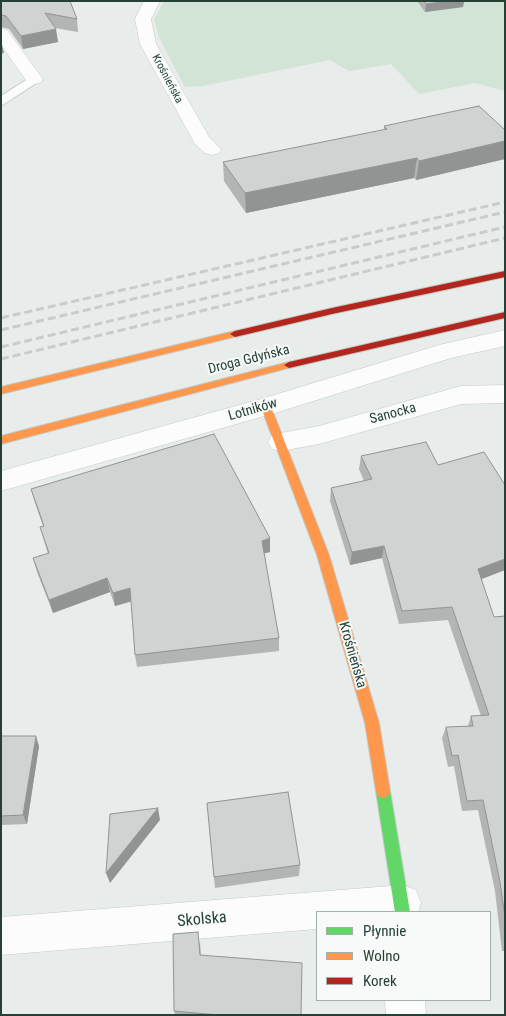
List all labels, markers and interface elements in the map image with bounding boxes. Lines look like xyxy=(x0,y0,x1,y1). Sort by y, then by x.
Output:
street label: Krośnieńska xyxy=(149,52,185,106)
street label: Droga Gdyńska xyxy=(207,342,291,378)
street label: Lotników xyxy=(227,395,279,425)
street label: Sanocka xyxy=(368,400,418,428)
street label: Krośnieńska xyxy=(335,620,369,690)
street label: Skolska xyxy=(177,908,227,932)
legend xyxy=(316,911,491,1001)
text: Płynnie xyxy=(363,922,406,940)
text: Wolno xyxy=(363,947,400,965)
text: Korek xyxy=(363,972,397,990)

